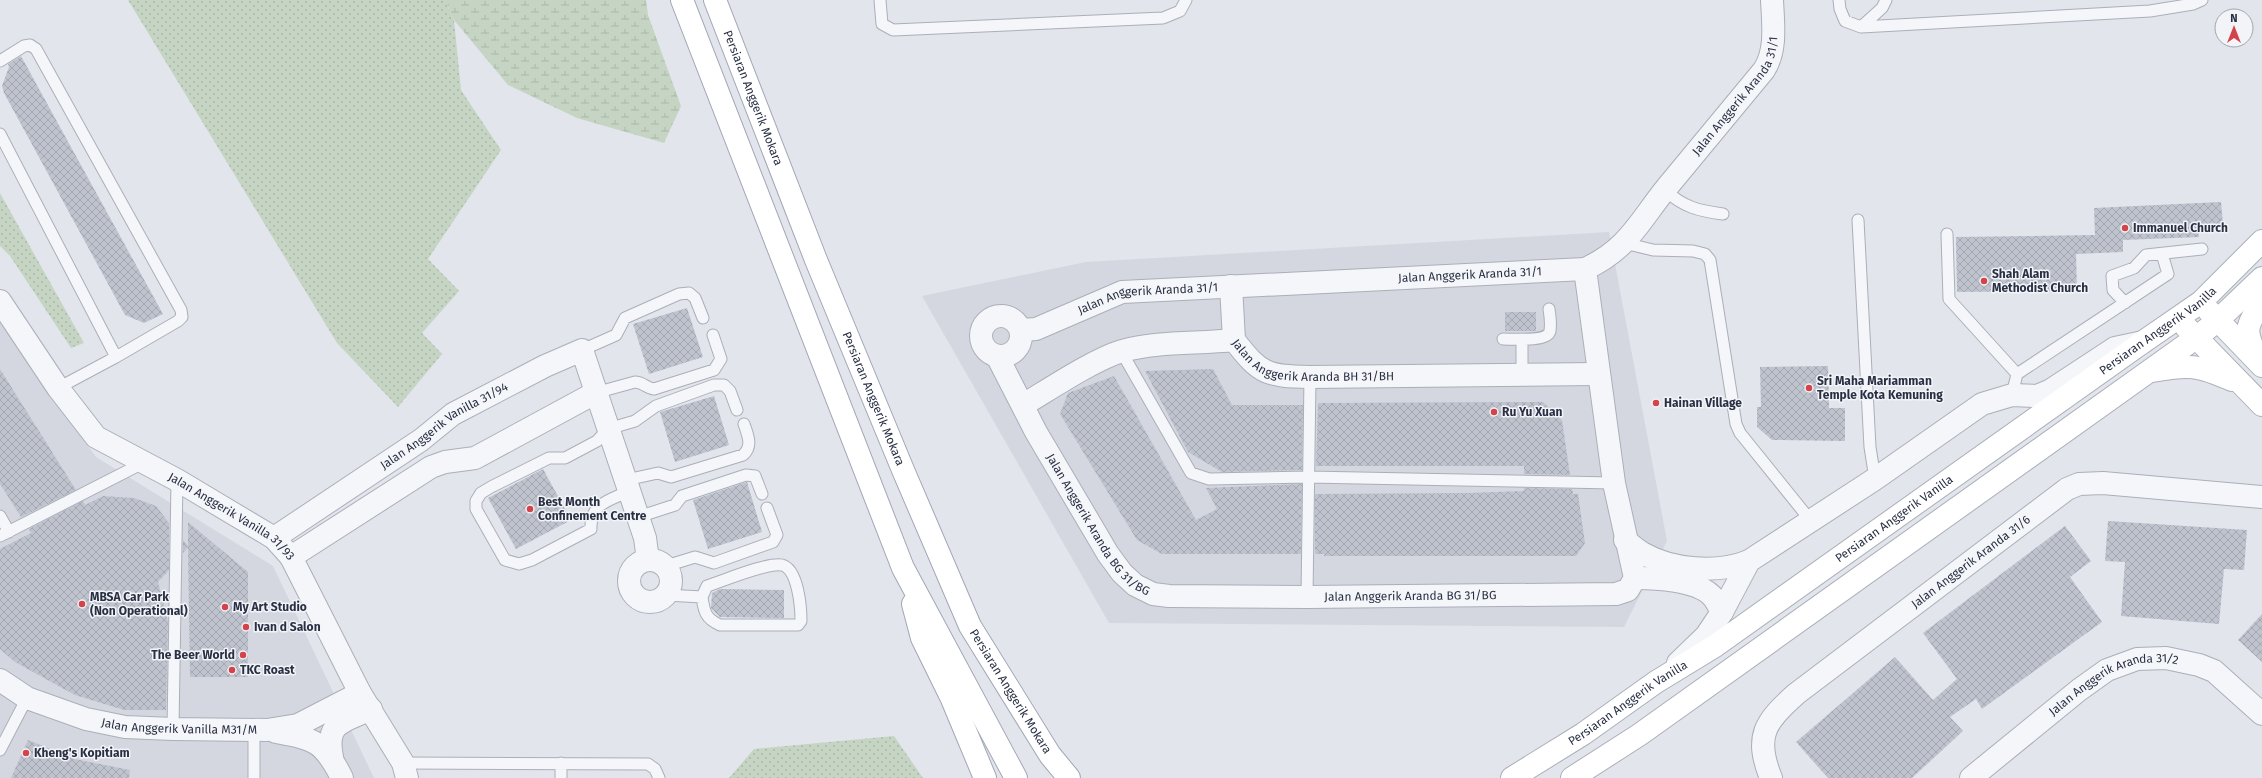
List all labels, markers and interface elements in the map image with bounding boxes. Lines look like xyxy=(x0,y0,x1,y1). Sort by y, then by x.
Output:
north arrow xyxy=(2214,8,2254,48)
text: N xyxy=(2230,12,2238,25)
street label: Persiaran Anggerik Mokara xyxy=(720,28,786,167)
street label: Jalan Anggerik Aranda 31/1 xyxy=(1689,36,1780,158)
place label: Immanuel Church xyxy=(2133,221,2228,235)
marker: Immanuel Church xyxy=(2120,223,2130,233)
street label: Jalan Anggerik Aranda 31/1 xyxy=(1398,264,1542,285)
place label: Shah Alam Methodist Church xyxy=(1992,267,2088,295)
marker: Shah Alam Methodist Church xyxy=(1979,276,1989,286)
street label: Jalan Anggerik Aranda 31/1 xyxy=(1076,280,1218,317)
street label: Persiaran Anggerik Vanilla xyxy=(2097,284,2219,378)
street label: Persiaran Anggerik Mokara xyxy=(839,329,907,468)
street label: Jalan Anggerik Aranda BH 31/BH xyxy=(1229,336,1394,384)
place label: Sri Maha Mariamman Temple Kota Kemuning xyxy=(1817,374,1943,402)
street label: Jalan Anggerik Vanilla 31/94 xyxy=(378,379,511,472)
marker: Sri Maha Mariamman Temple Kota Kemuning xyxy=(1804,383,1814,393)
place label: Hainan Village xyxy=(1664,396,1742,410)
marker: Hainan Village xyxy=(1651,398,1661,408)
place label: Ru Yu Xuan xyxy=(1502,405,1563,419)
marker: Ru Yu Xuan xyxy=(1489,407,1499,417)
street label: Jalan Anggerik Aranda BG 31/BG xyxy=(1043,451,1152,598)
street label: Jalan Anggerik Vanilla 31/93 xyxy=(166,470,297,563)
street label: Persiaran Anggerik Vanilla xyxy=(1833,472,1956,565)
place label: Best Month Confinement Centre xyxy=(538,495,647,523)
marker: Best Month Confinement Centre xyxy=(525,504,535,514)
street label: Jalan Anggerik Aranda 31/6 xyxy=(1909,512,2033,611)
street label: Jalan Anggerik Aranda BG 31/BG xyxy=(1324,588,1497,604)
place label: MBSA Car Park (Non Operational) xyxy=(90,590,188,618)
marker: MBSA Car Park (Non Operational) xyxy=(77,599,87,609)
place label: My Art Studio xyxy=(233,600,307,614)
marker: My Art Studio xyxy=(220,602,230,612)
place label: Ivan d Salon xyxy=(254,620,321,634)
marker: Ivan d Salon xyxy=(241,622,251,632)
street label: Persiaran Anggerik Mokara xyxy=(967,627,1054,756)
place label: The Beer World xyxy=(151,648,235,662)
marker: The Beer World xyxy=(238,650,248,660)
street label: Jalan Anggerik Aranda 31/2 xyxy=(2046,651,2180,719)
street label: Persiaran Anggerik Vanilla xyxy=(1566,658,1690,748)
place label: TKC Roast xyxy=(240,663,295,677)
marker: TKC Roast xyxy=(227,665,237,675)
street label: Jalan Anggerik Vanilla M31/M xyxy=(100,715,257,737)
place label: Kheng's Kopitiam xyxy=(34,746,130,760)
marker: Kheng's Kopitiam xyxy=(21,748,31,758)

